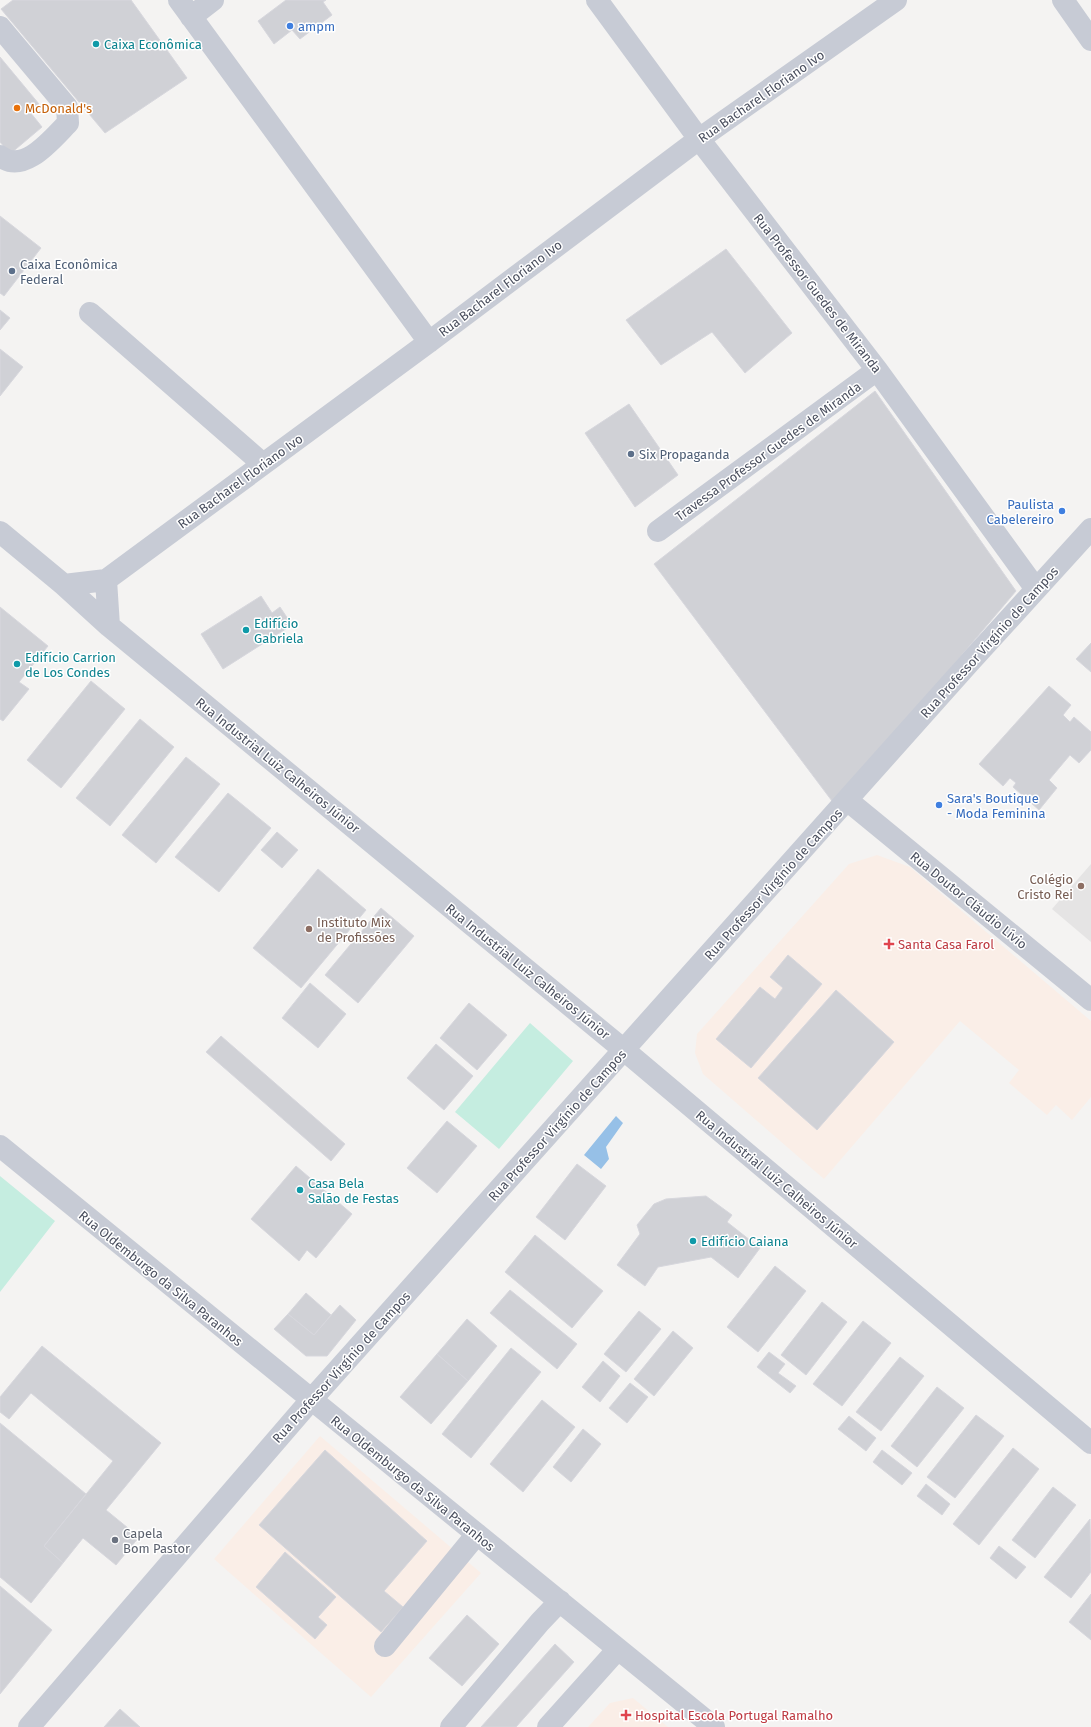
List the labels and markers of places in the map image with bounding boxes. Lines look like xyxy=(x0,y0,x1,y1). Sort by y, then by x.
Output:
place label: ampm xyxy=(298,19,335,34)
marker: ampm xyxy=(285,21,295,31)
place label: Caixa Econômica xyxy=(104,37,202,52)
marker: Caixa Econômica xyxy=(91,39,101,49)
place label: McDonald's xyxy=(25,101,92,116)
marker: McDonald's xyxy=(12,103,22,113)
place label: Caixa Econômica Federal xyxy=(20,257,118,287)
marker: Caixa Econômica Federal xyxy=(7,266,17,276)
place label: Six Propaganda xyxy=(639,447,730,462)
marker: Six Propaganda xyxy=(626,449,636,459)
place label: Paulista Cabelereiro xyxy=(987,497,1054,527)
marker: Paulista Cabelereiro xyxy=(1057,506,1067,516)
place label: Edifício Gabriela xyxy=(254,616,304,646)
marker: Edifício Gabriela xyxy=(241,625,251,635)
place label: Edifício Carrion de Los Condes xyxy=(25,650,116,680)
marker: Edifício Carrion de Los Condes xyxy=(12,659,22,669)
place label: Sara's Boutique - Moda Feminina xyxy=(947,791,1045,821)
marker: Sara's Boutique - Moda Feminina xyxy=(934,800,944,810)
place label: Colégio Cristo Rei xyxy=(1017,872,1073,902)
marker: Colégio Cristo Rei xyxy=(1076,881,1086,891)
place label: Instituto Mix de Profissões xyxy=(317,915,395,945)
marker: Instituto Mix de Profissões xyxy=(304,924,314,934)
place label: Santa Casa Farol xyxy=(898,937,994,952)
marker: Santa Casa Farol xyxy=(883,938,895,950)
place label: Casa Bela Salão de Festas xyxy=(308,1176,399,1206)
marker: Casa Bela Salão de Festas xyxy=(295,1185,305,1195)
place label: Edifício Caiana xyxy=(701,1234,789,1249)
marker: Edifício Caiana xyxy=(688,1236,698,1246)
place label: Capela Bom Pastor xyxy=(123,1526,190,1556)
marker: Capela Bom Pastor xyxy=(110,1535,120,1545)
place label: Hospital Escola Portugal Ramalho xyxy=(635,1708,833,1723)
marker: Hospital Escola Portugal Ramalho xyxy=(620,1709,632,1721)

